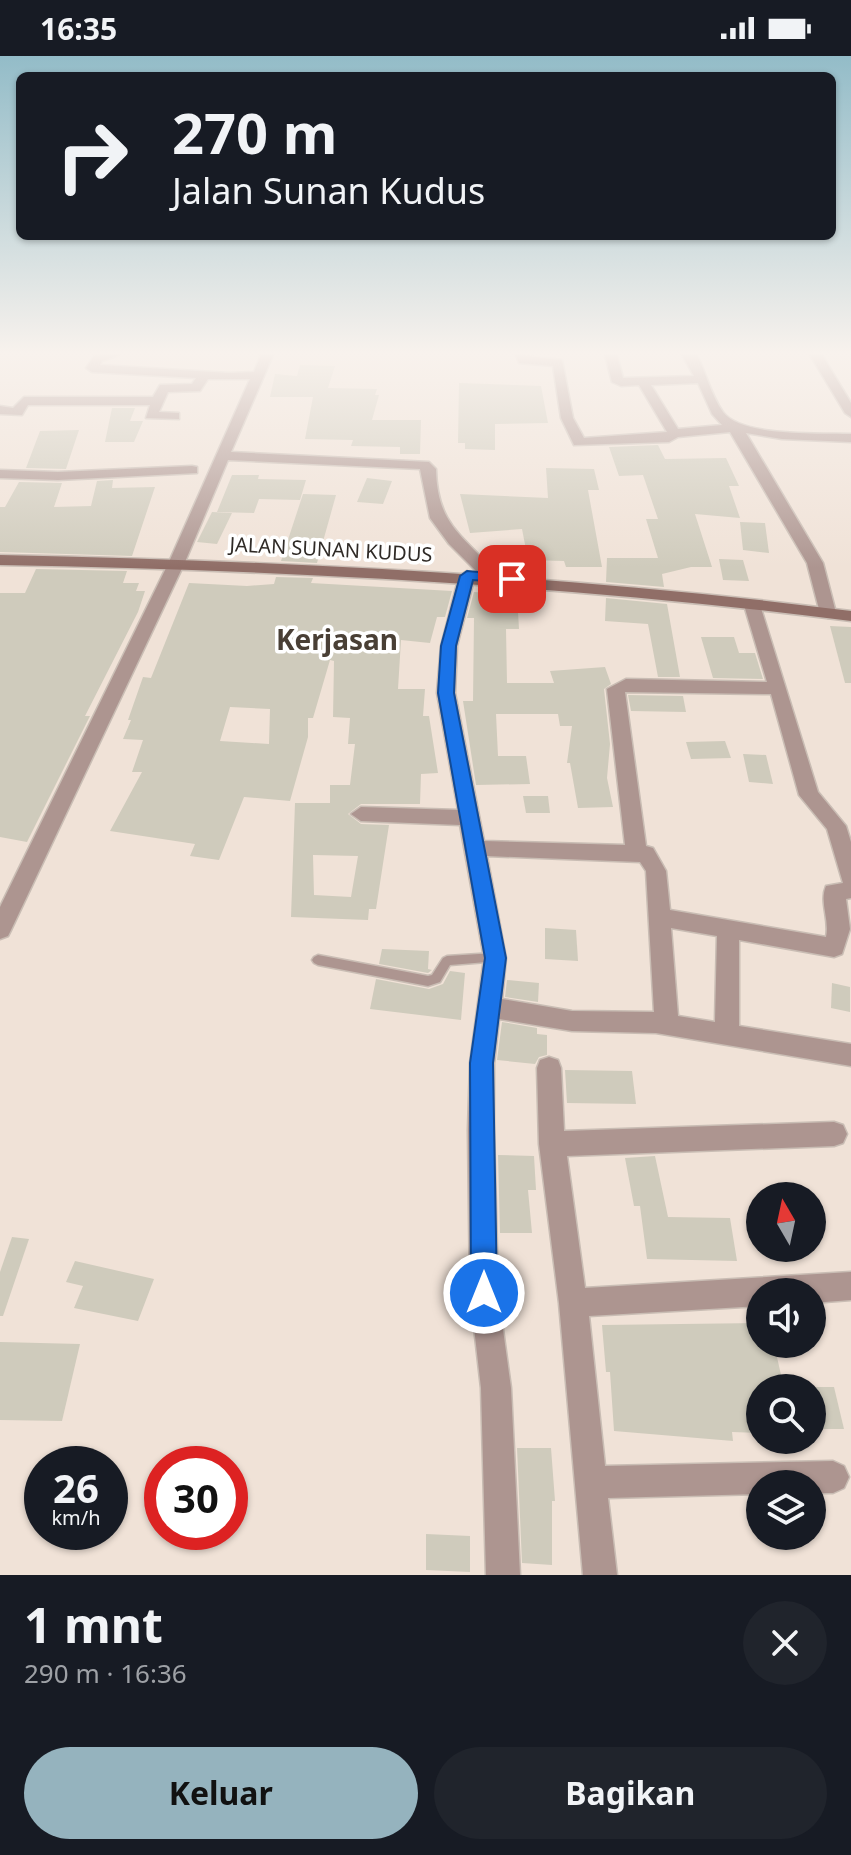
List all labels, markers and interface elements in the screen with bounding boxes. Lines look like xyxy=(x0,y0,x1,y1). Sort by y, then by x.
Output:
text: 16:35 xyxy=(40,8,117,49)
text: 270 m xyxy=(172,94,337,170)
icon: right xyxy=(40,104,144,208)
text: Jalan Sunan Kudus xyxy=(172,166,485,215)
street label: JALAN SUNAN KUDUS xyxy=(227,530,433,568)
pin xyxy=(478,545,546,613)
icon: arrive xyxy=(490,557,534,601)
district label: Kerjasan xyxy=(276,620,398,658)
north arrow xyxy=(746,1182,826,1262)
map controls xyxy=(746,1182,826,1550)
position arrow xyxy=(442,1251,526,1335)
button: sound xyxy=(746,1278,826,1358)
button: search xyxy=(746,1374,826,1454)
speed limit sign: 30 xyxy=(144,1446,248,1550)
text: 26 xyxy=(53,1460,99,1515)
button: layers xyxy=(746,1470,826,1550)
text: km/h xyxy=(51,1504,101,1531)
text: 1 mnt xyxy=(24,1592,163,1657)
button: close xyxy=(743,1601,827,1685)
text: 290 m · 16:36 xyxy=(24,1655,187,1691)
button: Keluar xyxy=(24,1747,418,1839)
button: Bagikan xyxy=(434,1747,827,1839)

